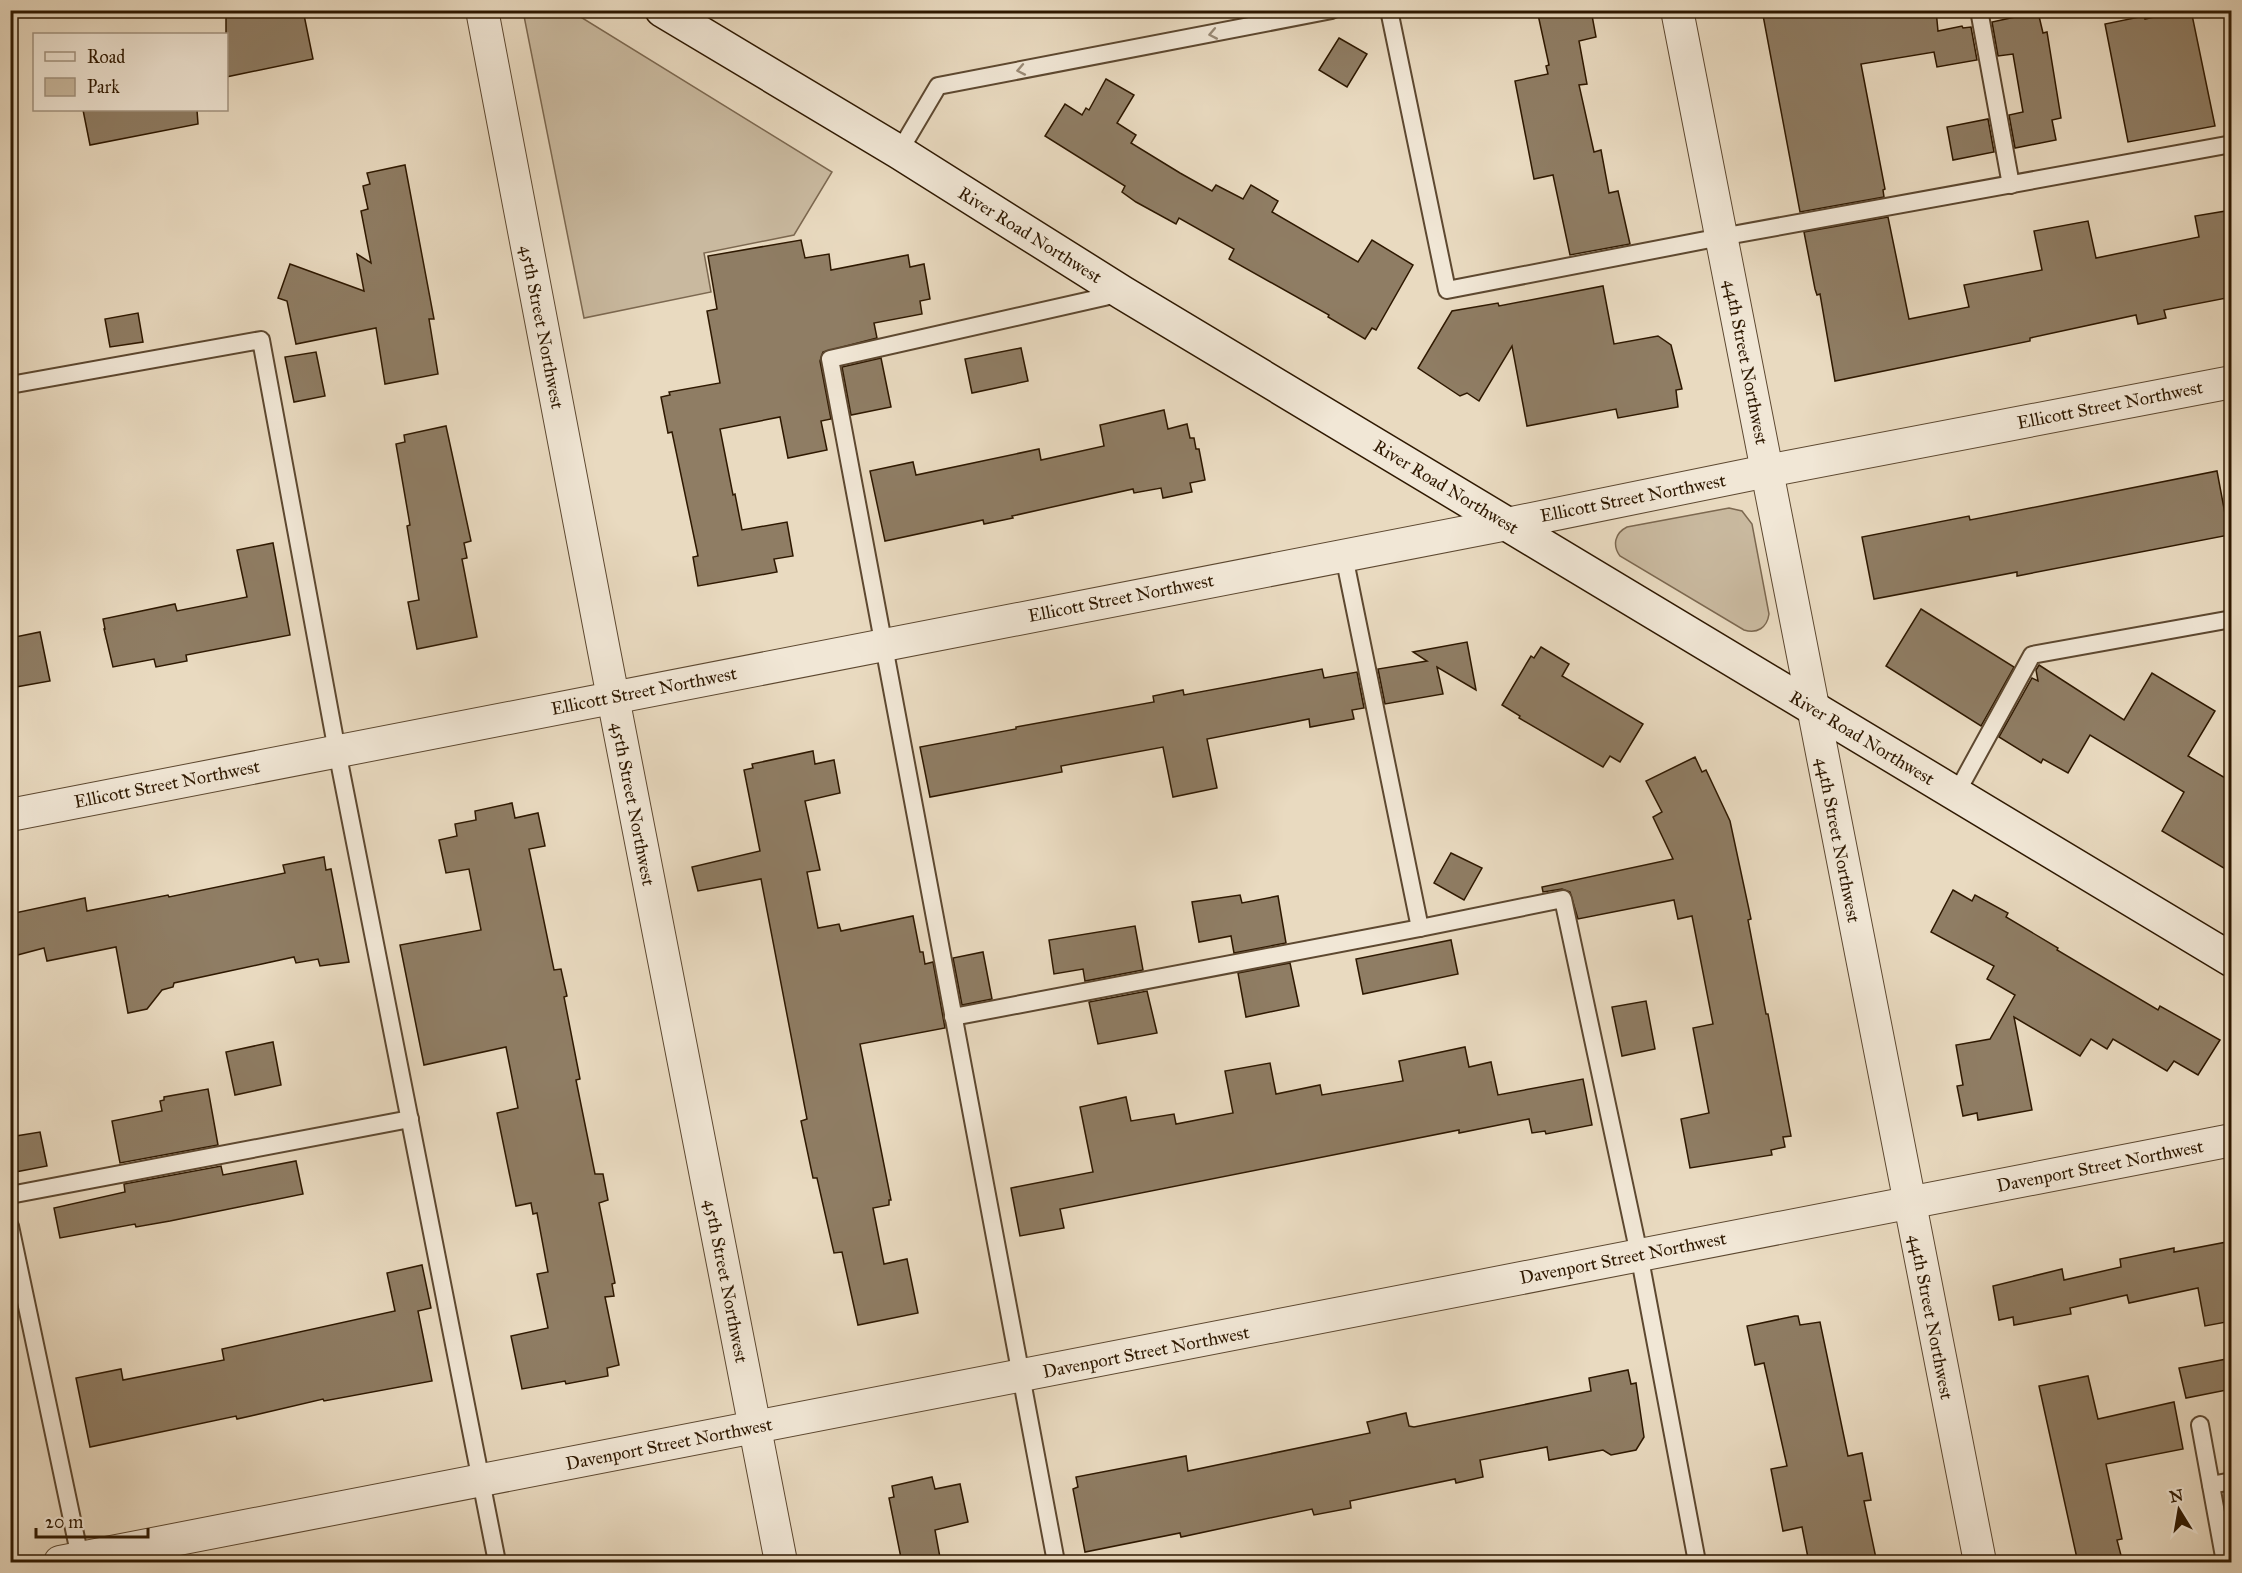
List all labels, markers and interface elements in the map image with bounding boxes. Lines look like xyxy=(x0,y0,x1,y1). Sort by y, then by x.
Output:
one-way arrow xyxy=(1208,27,1218,40)
legend xyxy=(33,33,228,111)
text: Road xyxy=(87,46,125,68)
one-way arrow xyxy=(1016,63,1026,76)
text: Park xyxy=(87,76,120,98)
street label: River Road Northwest xyxy=(954,182,1106,288)
street label: 45th Street Northwest xyxy=(515,243,569,411)
street label: 44th Street Northwest xyxy=(1719,277,1773,447)
street label: Ellicott Street Northwest xyxy=(2015,376,2205,434)
street label: River Road Northwest xyxy=(1369,435,1523,539)
street label: Ellicott Street Northwest xyxy=(1538,469,1728,527)
street label: Ellicott Street Northwest xyxy=(1026,569,1216,627)
street label: Ellicott Street Northwest xyxy=(549,662,739,720)
street label: River Road Northwest xyxy=(1785,686,1939,790)
street label: 45th Street Northwest xyxy=(606,720,660,888)
street label: Ellicott Street Northwest xyxy=(72,755,262,813)
street label: 44th Street Northwest xyxy=(1811,755,1865,925)
street label: Davenport Street Northwest xyxy=(1995,1135,2206,1197)
street label: 45th Street Northwest xyxy=(699,1197,753,1365)
street label: Davenport Street Northwest xyxy=(1518,1227,1729,1289)
street label: 44th Street Northwest xyxy=(1904,1232,1958,1402)
street label: Davenport Street Northwest xyxy=(1041,1321,1252,1383)
street label: Davenport Street Northwest xyxy=(564,1413,775,1475)
north arrow xyxy=(2149,1480,2209,1540)
text: N xyxy=(2168,1485,2185,1506)
scale bar xyxy=(36,1501,148,1539)
text: 20 m xyxy=(45,1511,83,1533)

